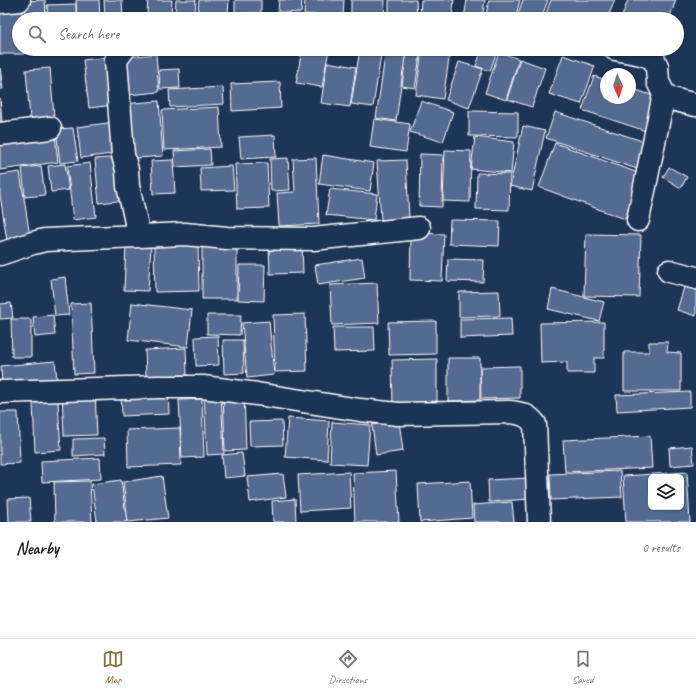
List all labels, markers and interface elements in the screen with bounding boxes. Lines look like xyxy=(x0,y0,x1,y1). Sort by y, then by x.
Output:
search box xyxy=(12,12,684,56)
icon: search xyxy=(26,23,48,45)
text: Search here xyxy=(58,25,119,44)
north arrow xyxy=(600,68,636,104)
map controls xyxy=(648,474,684,510)
button: layers xyxy=(648,474,684,510)
text: Nearby xyxy=(16,538,59,559)
text: 0 results xyxy=(642,540,680,556)
tab: Map xyxy=(102,648,124,686)
tab: Directions xyxy=(329,648,367,686)
tab: Saved xyxy=(572,648,594,686)

